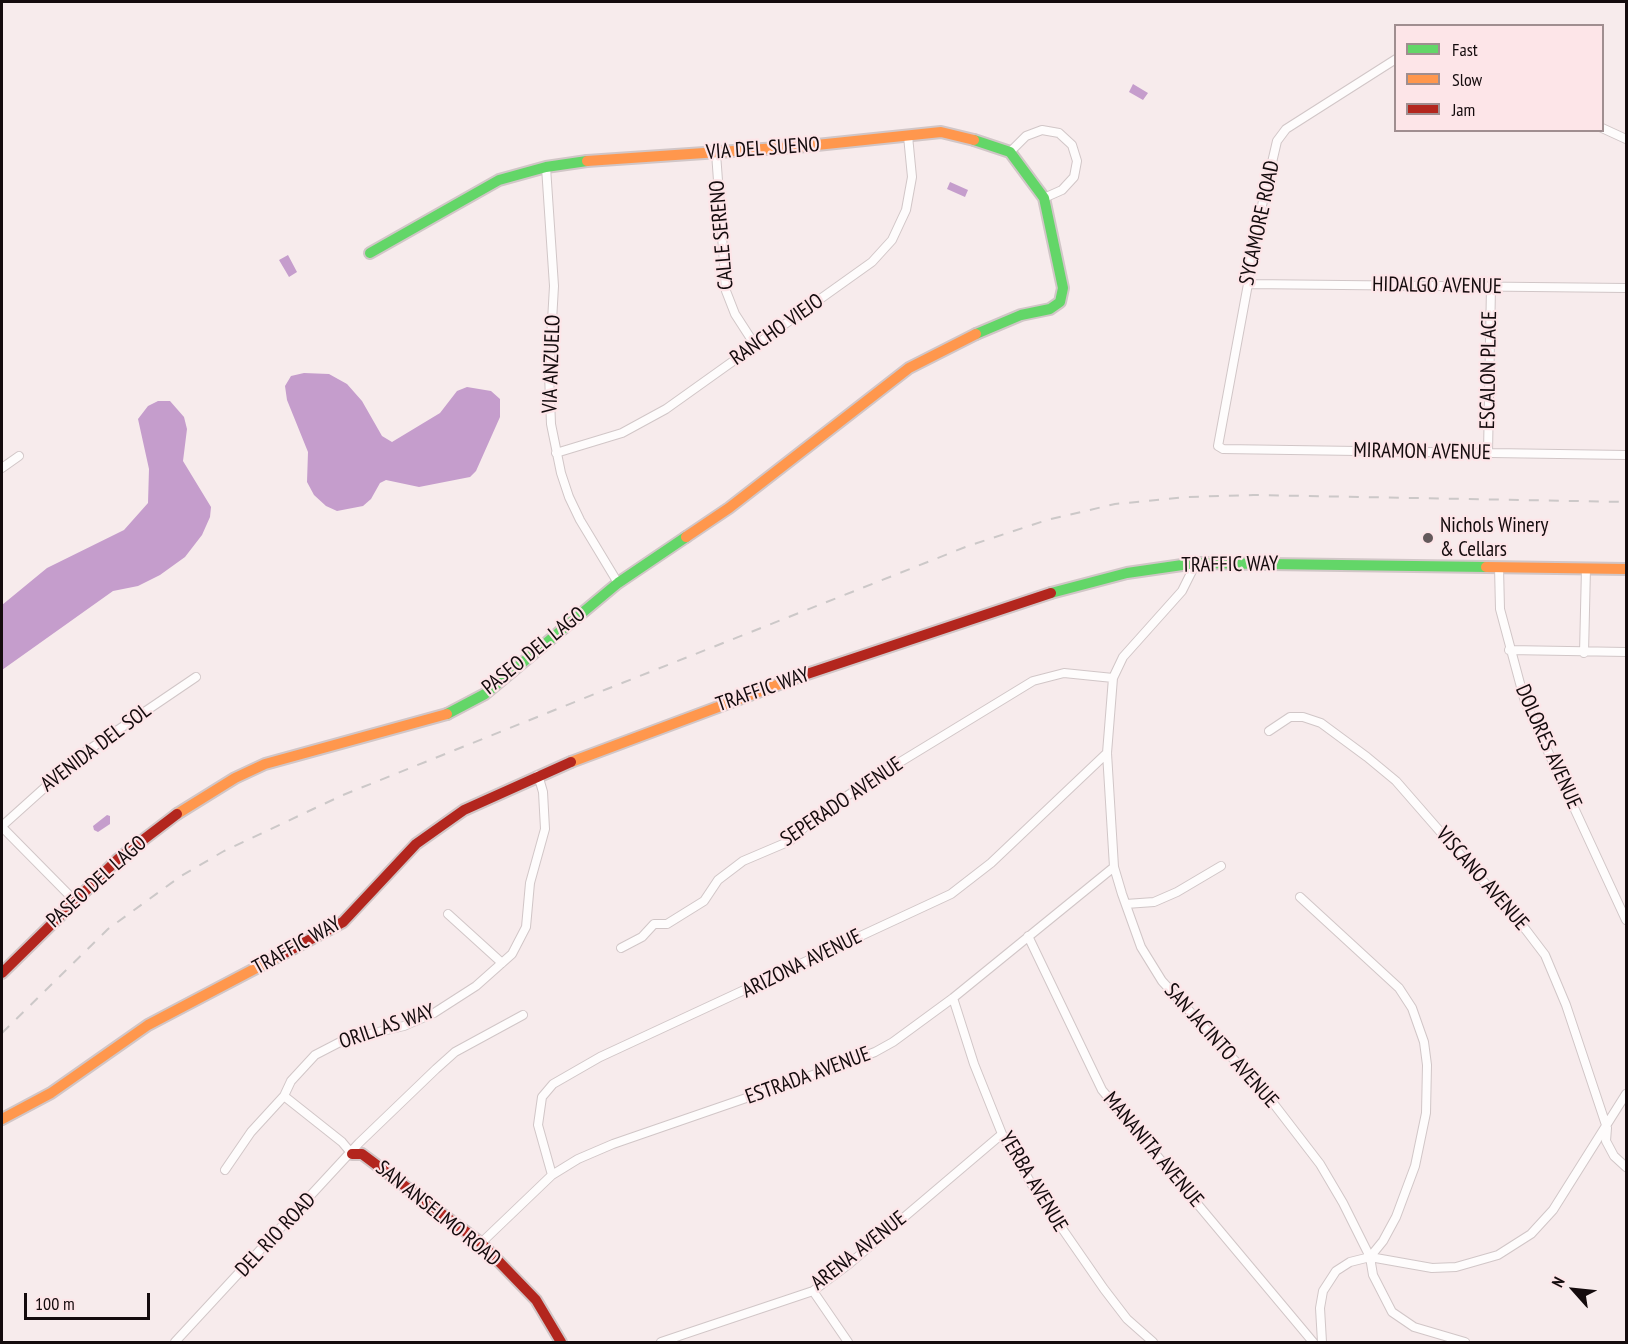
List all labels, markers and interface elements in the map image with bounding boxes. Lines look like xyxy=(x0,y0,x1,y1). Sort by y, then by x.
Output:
legend xyxy=(1394,24,1604,132)
text: Fast xyxy=(1452,38,1478,61)
text: Slow xyxy=(1452,68,1482,91)
text: Jam xyxy=(1452,98,1475,121)
street label: VIA DEL SUENO xyxy=(705,132,821,166)
street label: SYCAMORE ROAD xyxy=(1234,158,1286,288)
street label: CALLE SERENO xyxy=(705,179,739,291)
street label: HIDALGO AVENUE xyxy=(1372,272,1502,300)
street label: RANCHO VIEJO xyxy=(726,289,828,371)
street label: ESCALON PLACE xyxy=(1475,311,1503,429)
street label: VIA ANZUELO xyxy=(538,314,566,414)
street label: MIRAMON AVENUE xyxy=(1353,438,1491,466)
place label: Nichols Winery & Cellars xyxy=(1440,513,1548,563)
marker: Nichols Winery & Cellars xyxy=(1421,531,1435,545)
street label: TRAFFIC WAY xyxy=(1181,552,1279,578)
street label: PASEO DEL LAGO xyxy=(477,602,591,700)
street label: TRAFFIC WAY xyxy=(713,662,813,718)
street label: DOLORES AVENUE xyxy=(1509,681,1587,813)
street label: AVENIDA DEL SOL xyxy=(36,698,156,798)
street label: SEPERADO AVENUE xyxy=(776,752,908,852)
street label: VISCANO AVENUE xyxy=(1430,822,1534,936)
street label: PASEO DEL LAGO xyxy=(42,831,152,933)
street label: TRAFFIC WAY xyxy=(248,911,346,981)
street label: ARIZONA AVENUE xyxy=(738,924,866,1004)
street label: SAN JACINTO AVENUE xyxy=(1159,979,1283,1113)
street label: ORILLAS WAY xyxy=(336,999,438,1055)
street label: ESTRADA AVENUE xyxy=(742,1042,874,1110)
street label: MANANITA AVENUE xyxy=(1098,1087,1208,1213)
street label: YERBA AVENUE xyxy=(993,1128,1073,1236)
street label: SAN ANSELMO ROAD xyxy=(370,1156,506,1272)
street label: DEL RIO ROAD xyxy=(231,1188,321,1282)
street label: ARENA AVENUE xyxy=(806,1206,912,1296)
north arrow xyxy=(1544,1260,1604,1320)
text: N xyxy=(1547,1273,1569,1290)
scale bar xyxy=(27,1281,153,1319)
text: 100 m xyxy=(35,1292,75,1315)

